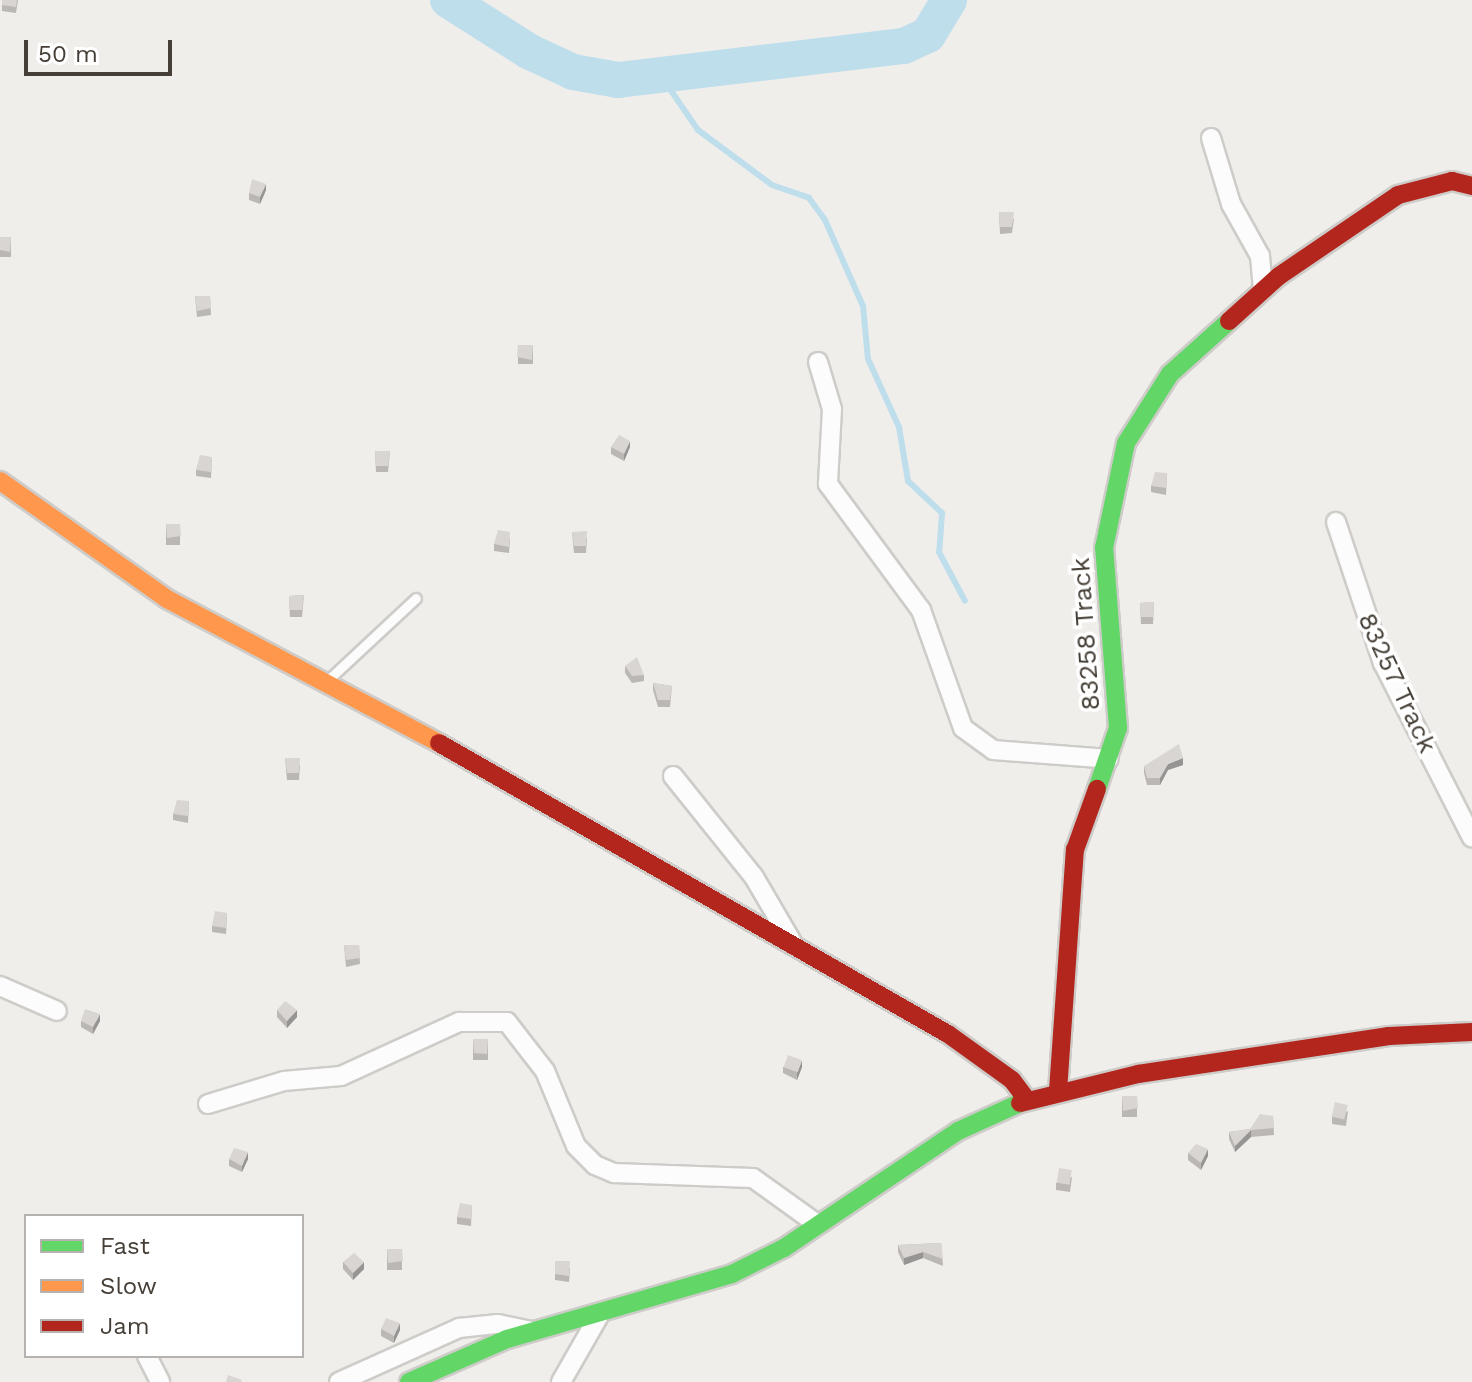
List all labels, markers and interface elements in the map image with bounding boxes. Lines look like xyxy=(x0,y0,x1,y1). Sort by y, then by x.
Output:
scale bar xyxy=(28,24,176,74)
text: 50 m xyxy=(38,40,98,68)
street label: 83258 Track xyxy=(1065,556,1107,712)
street label: 83257 Track xyxy=(1351,607,1443,759)
legend xyxy=(24,1214,304,1358)
text: Fast xyxy=(100,1232,150,1260)
text: Slow xyxy=(100,1272,157,1300)
text: Jam xyxy=(100,1312,150,1340)

